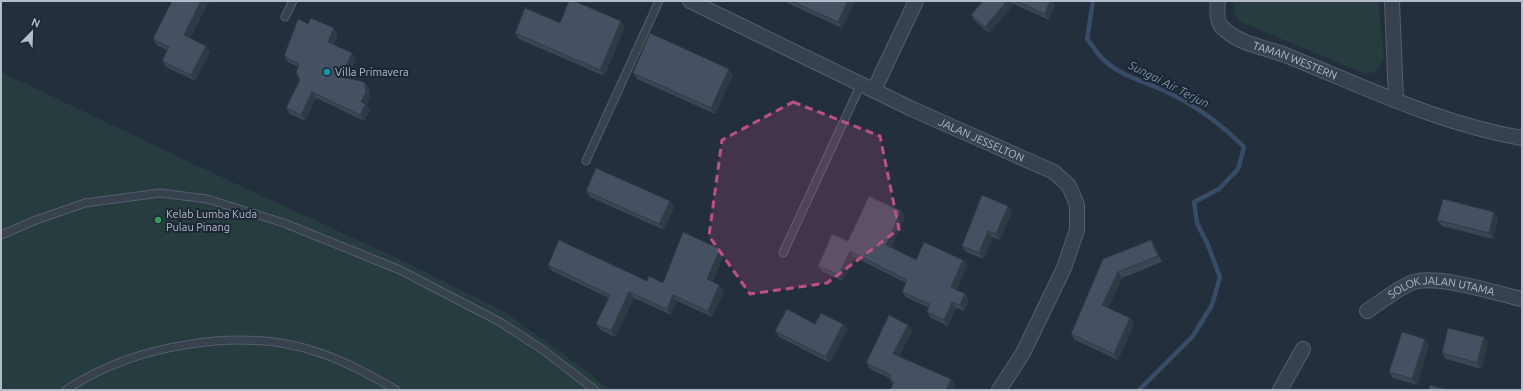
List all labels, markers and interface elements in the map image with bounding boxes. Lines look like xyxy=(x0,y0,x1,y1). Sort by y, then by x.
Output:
north arrow xyxy=(12,12,52,52)
text: N xyxy=(30,16,42,30)
street label: TAMAN WESTERN xyxy=(1252,39,1339,82)
water label: Sungai Air Terjun xyxy=(1126,58,1211,110)
place label: Villa Primavera xyxy=(335,66,409,78)
marker: Villa Primavera xyxy=(322,67,332,77)
street label: JALAN JESSELTON xyxy=(937,116,1026,164)
place label: Kelab Lumba Kuda Pulau Pinang xyxy=(166,208,257,233)
marker: Kelab Lumba Kuda Pulau Pinang xyxy=(153,215,163,225)
street label: SOLOK JALAN UTAMA xyxy=(1386,274,1497,301)

